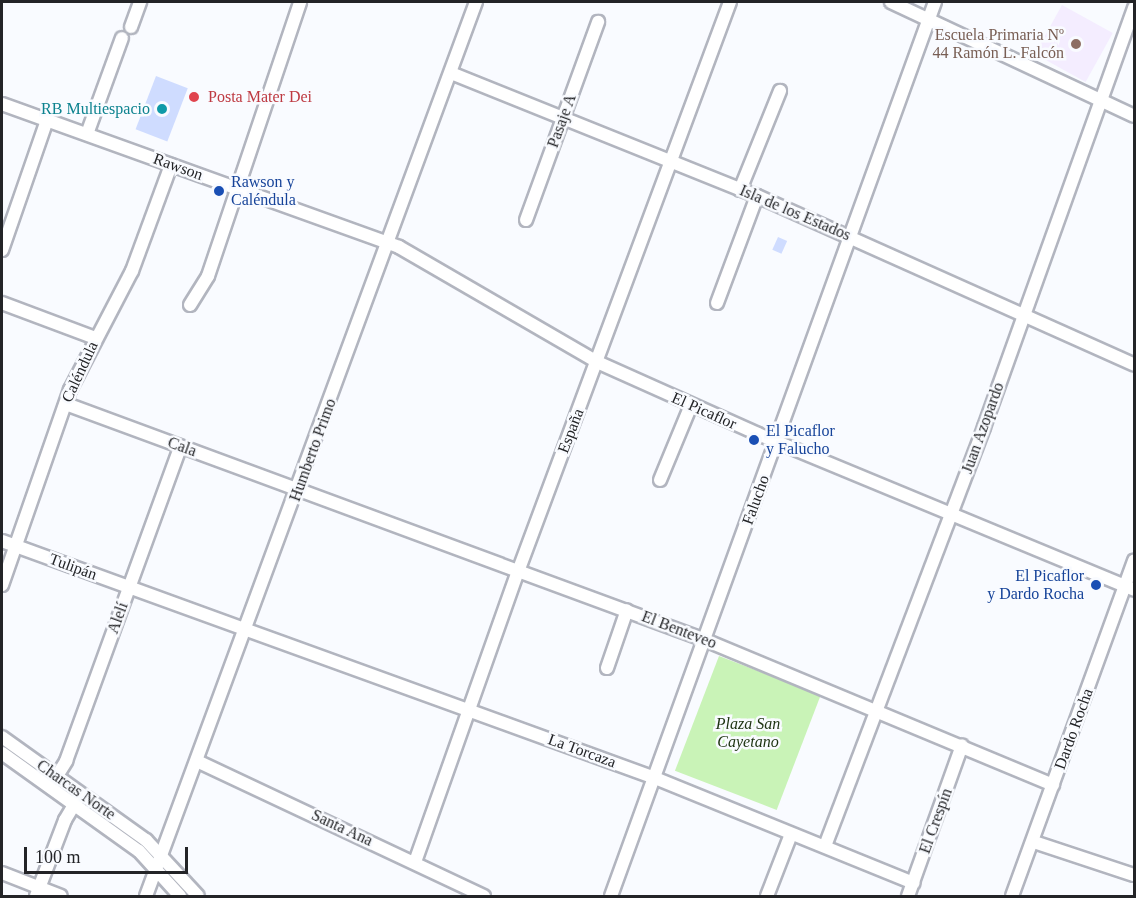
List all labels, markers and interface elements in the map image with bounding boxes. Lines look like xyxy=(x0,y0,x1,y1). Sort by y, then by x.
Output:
place label: Escuela Primaria Nº 44 Ramón L. Falcón xyxy=(932,25,1064,63)
marker: Escuela Primaria Nº 44 Ramón L. Falcón xyxy=(1069,37,1083,51)
place label: Posta Mater Dei xyxy=(208,87,312,107)
marker: Posta Mater Dei xyxy=(185,88,203,106)
street label: Pasaje A xyxy=(543,91,581,151)
place label: RB Multiespacio xyxy=(41,99,150,119)
marker: RB Multiespacio xyxy=(155,102,169,116)
street label: Rawson xyxy=(150,149,206,185)
place label: Rawson y Caléndula xyxy=(231,172,296,210)
street label: Isla de los Estados xyxy=(737,181,853,245)
marker: Rawson y Caléndula xyxy=(212,184,226,198)
street label: Caléndula xyxy=(58,339,102,405)
street label: Juan Azopardo xyxy=(957,379,1009,477)
street label: El Picaflor xyxy=(669,388,739,434)
street label: Humberto Primo xyxy=(286,396,340,504)
street label: España xyxy=(554,406,588,456)
place label: El Picaflor y Falucho xyxy=(766,421,835,459)
street label: Cala xyxy=(165,433,199,461)
marker: El Picaflor y Falucho xyxy=(747,433,761,447)
street label: Falucho xyxy=(738,472,774,528)
street label: Tulipán xyxy=(47,550,99,584)
place label: El Picaflor y Dardo Rocha xyxy=(987,566,1084,604)
marker: El Picaflor y Dardo Rocha xyxy=(1089,578,1103,592)
street label: Alelí xyxy=(104,600,132,636)
street label: El Benteveo xyxy=(639,607,719,653)
street label: Dardo Rocha xyxy=(1050,686,1098,772)
park label: Plaza San Cayetano xyxy=(716,714,780,752)
street label: La Torcaza xyxy=(545,730,619,772)
street label: Charcas Norte xyxy=(33,756,119,824)
street label: El Crespín xyxy=(915,786,957,856)
street label: Santa Ana xyxy=(308,805,376,851)
scale bar xyxy=(27,835,190,873)
text: 100 m xyxy=(35,847,81,867)

